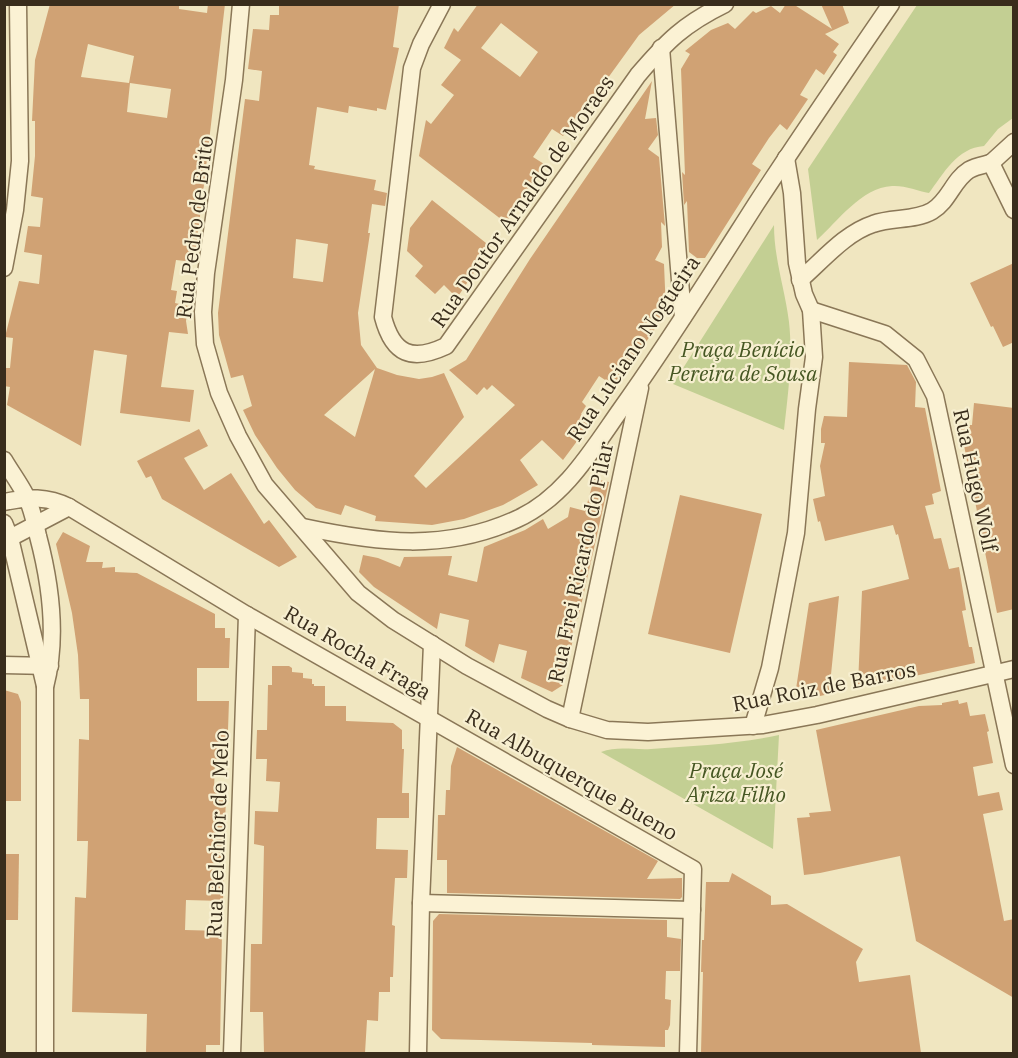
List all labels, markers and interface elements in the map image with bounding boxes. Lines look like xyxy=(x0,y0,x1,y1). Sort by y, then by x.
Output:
street label: Rua Doutor Arnaldo de Moraes xyxy=(424,69,620,333)
street label: Rua Pedro de Brito xyxy=(169,134,219,320)
street label: Rua Luciano Nogueira xyxy=(560,249,706,447)
park label: Praça Benício Pereira de Sousa xyxy=(668,335,818,387)
street label: Rua Hugo Wolf xyxy=(947,406,1005,556)
street label: Rua Frei Ricardo do Pilar xyxy=(541,438,619,685)
street label: Rua Rocha Fraga xyxy=(279,598,437,706)
street label: Rua Roiz de Barros xyxy=(730,654,918,718)
street label: Rua Albuquerque Bueno xyxy=(461,702,683,846)
street label: Rua Belchior de Melo xyxy=(199,729,235,939)
park label: Praça José Ariza Filho xyxy=(684,756,786,808)

